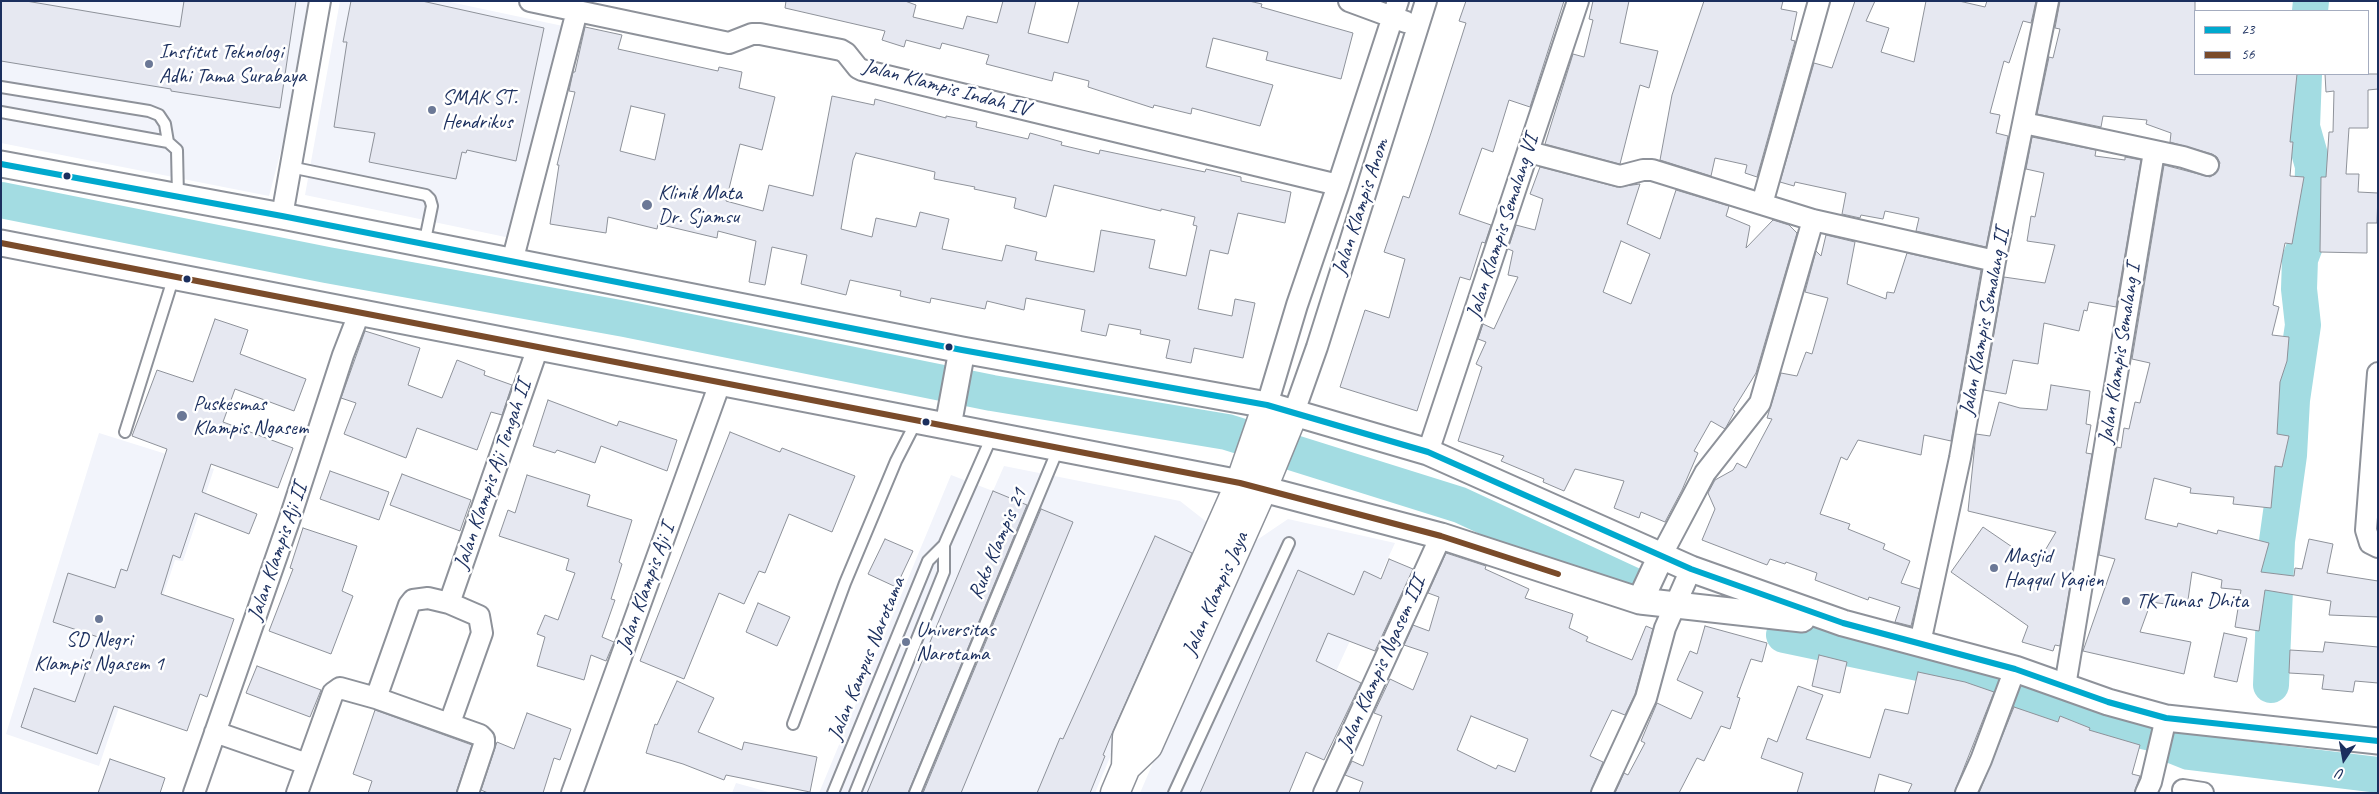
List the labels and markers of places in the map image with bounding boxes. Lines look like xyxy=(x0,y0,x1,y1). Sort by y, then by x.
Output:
place label: Institut Teknologi Adhi Tama Surabaya xyxy=(159,39,306,89)
marker: Institut Teknologi Adhi Tama Surabaya xyxy=(143,58,155,70)
place label: SMAK ST. Hendrikus xyxy=(442,85,517,135)
marker: SMAK ST. Hendrikus xyxy=(426,104,438,116)
unlabelled marker xyxy=(62,171,72,181)
place label: Klinik Mata Dr. Sjamsu xyxy=(658,180,742,230)
marker: Klinik Mata Dr. Sjamsu xyxy=(640,198,654,212)
unlabelled marker xyxy=(182,274,192,284)
unlabelled marker xyxy=(944,342,954,352)
place label: Puskesmas Klampis Ngasem xyxy=(193,391,309,441)
marker: Puskesmas Klampis Ngasem xyxy=(175,409,189,423)
unlabelled marker xyxy=(921,417,931,427)
place label: Masjid Haqqul Yaqien xyxy=(2004,543,2104,593)
marker: Masjid Haqqul Yaqien xyxy=(1988,562,2000,574)
place label: TK Tunas Dhita xyxy=(2136,588,2248,614)
marker: TK Tunas Dhita xyxy=(2120,595,2132,607)
marker: SD Negri Klampis Ngasem 1 xyxy=(93,613,105,625)
place label: Universitas Narotama xyxy=(916,617,995,667)
place label: SD Negri Klampis Ngasem 1 xyxy=(34,627,164,677)
marker: Universitas Narotama xyxy=(900,636,912,648)

